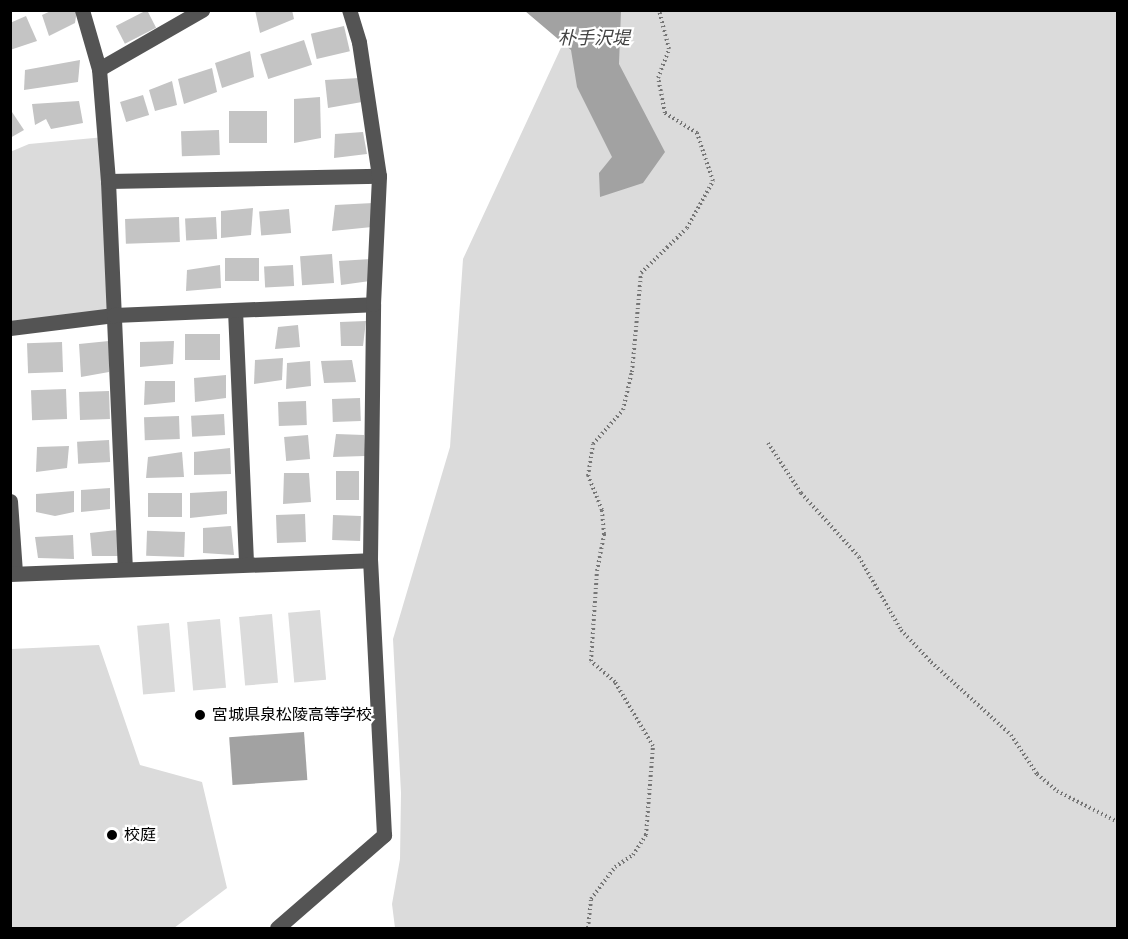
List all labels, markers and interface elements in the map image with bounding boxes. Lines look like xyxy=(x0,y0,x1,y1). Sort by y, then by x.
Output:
water label: 朴手沢堤 xyxy=(558,27,630,49)
place label: 宮城県泉松陵高等学校 xyxy=(212,705,372,725)
marker: 宮城県泉松陵高等学校 xyxy=(193,708,207,722)
place label: 校庭 xyxy=(124,825,156,845)
marker: 校庭 xyxy=(105,828,119,842)

